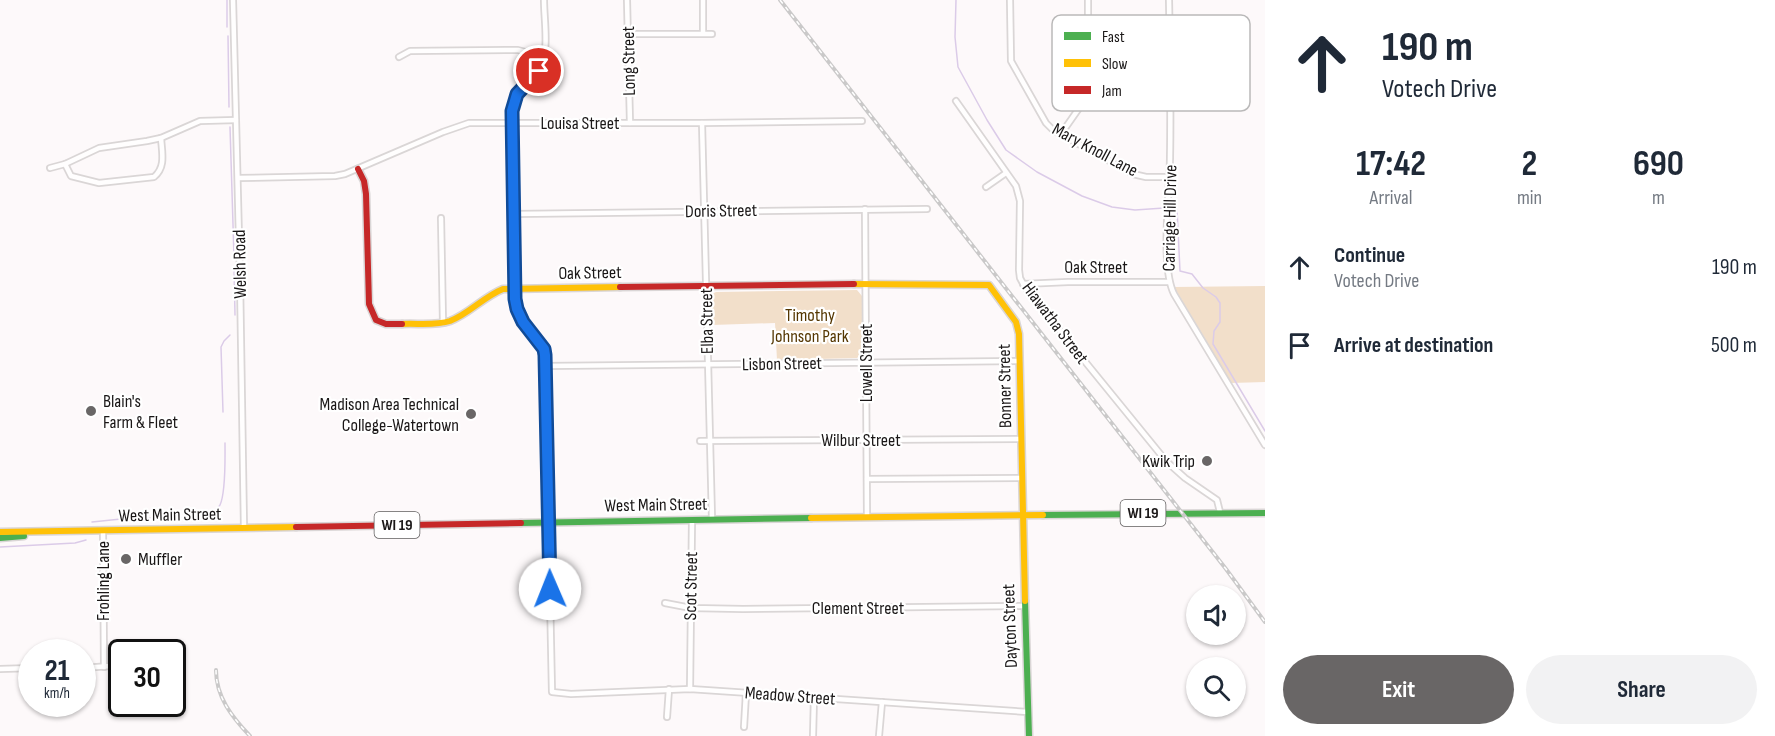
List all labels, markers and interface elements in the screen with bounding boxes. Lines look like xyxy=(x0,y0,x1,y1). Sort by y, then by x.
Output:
legend xyxy=(1052,15,1250,111)
text: 190 m xyxy=(1382,22,1473,73)
icon: ahead xyxy=(1283,24,1361,102)
street label: Long Street xyxy=(618,25,640,96)
text: Fast xyxy=(1102,28,1125,47)
pin xyxy=(513,45,564,96)
icon: arrive xyxy=(522,54,555,87)
text: Slow xyxy=(1102,55,1127,74)
text: Votech Drive xyxy=(1382,73,1497,105)
text: Jam xyxy=(1101,82,1122,101)
street label: Louisa Street xyxy=(541,113,620,134)
street label: Mary Knoll Lane xyxy=(1049,119,1141,181)
text: 17:42 xyxy=(1356,143,1426,186)
text: 2 xyxy=(1522,143,1537,186)
text: 690 xyxy=(1633,143,1684,186)
street label: Carriage Hill Drive xyxy=(1159,164,1181,272)
text: Arrival xyxy=(1369,186,1412,210)
text: min xyxy=(1517,186,1542,210)
text: m xyxy=(1652,186,1665,210)
street label: Doris Street xyxy=(685,200,758,222)
street label: Welsh Road xyxy=(229,229,251,299)
text: Continue xyxy=(1334,242,1405,269)
icon: ahead xyxy=(1283,251,1316,284)
text: 190 m xyxy=(1712,254,1757,281)
street label: Oak Street xyxy=(1064,257,1128,278)
street label: Oak Street xyxy=(558,262,622,284)
text: Votech Drive xyxy=(1334,269,1419,293)
street label: Hiawatha Street xyxy=(1017,278,1093,368)
street label: Elba Street xyxy=(696,287,718,354)
park label: Timothy Johnson Park xyxy=(770,305,849,347)
street label: Lowell Street xyxy=(856,323,877,402)
icon: arrive xyxy=(1283,329,1316,362)
text: Arrive at destination xyxy=(1334,332,1493,359)
text: 500 m xyxy=(1711,332,1757,359)
street label: Bonner Street xyxy=(994,343,1016,428)
street label: Lisbon Street xyxy=(742,353,823,375)
place label: Blain's Farm & Fleet xyxy=(103,391,179,433)
place label: Madison Area Technical College-Watertown xyxy=(320,394,459,436)
marker: Blain's Farm & Fleet xyxy=(84,404,98,418)
marker: Madison Area Technical College-Watertown xyxy=(464,407,478,421)
street label: Wilbur Street xyxy=(821,430,901,451)
place label: Kwik Trip xyxy=(1142,451,1195,472)
marker: Kwik Trip xyxy=(1200,454,1214,468)
street label: West Main Street xyxy=(604,494,708,516)
road number: WI 19 xyxy=(1120,500,1166,526)
street label: West Main Street xyxy=(118,504,222,526)
road number: WI 19 xyxy=(374,512,420,538)
street label: Frohling Lane xyxy=(93,541,114,621)
place label: Muffler xyxy=(138,549,182,570)
street label: Scot Street xyxy=(680,551,702,620)
marker: Muffler xyxy=(119,552,133,566)
position arrow xyxy=(518,557,582,621)
street label: Dayton Street xyxy=(998,583,1022,668)
map controls xyxy=(1186,585,1246,717)
button: sound xyxy=(1186,585,1246,645)
street label: Clement Street xyxy=(812,598,905,619)
speed limit sign: 30 xyxy=(108,639,186,717)
text: 21 xyxy=(45,653,69,689)
button: Exit xyxy=(1283,655,1514,724)
button: Share xyxy=(1526,655,1757,724)
button: search xyxy=(1186,657,1246,717)
street label: Meadow Street xyxy=(744,682,836,710)
text: km/h xyxy=(44,684,70,703)

